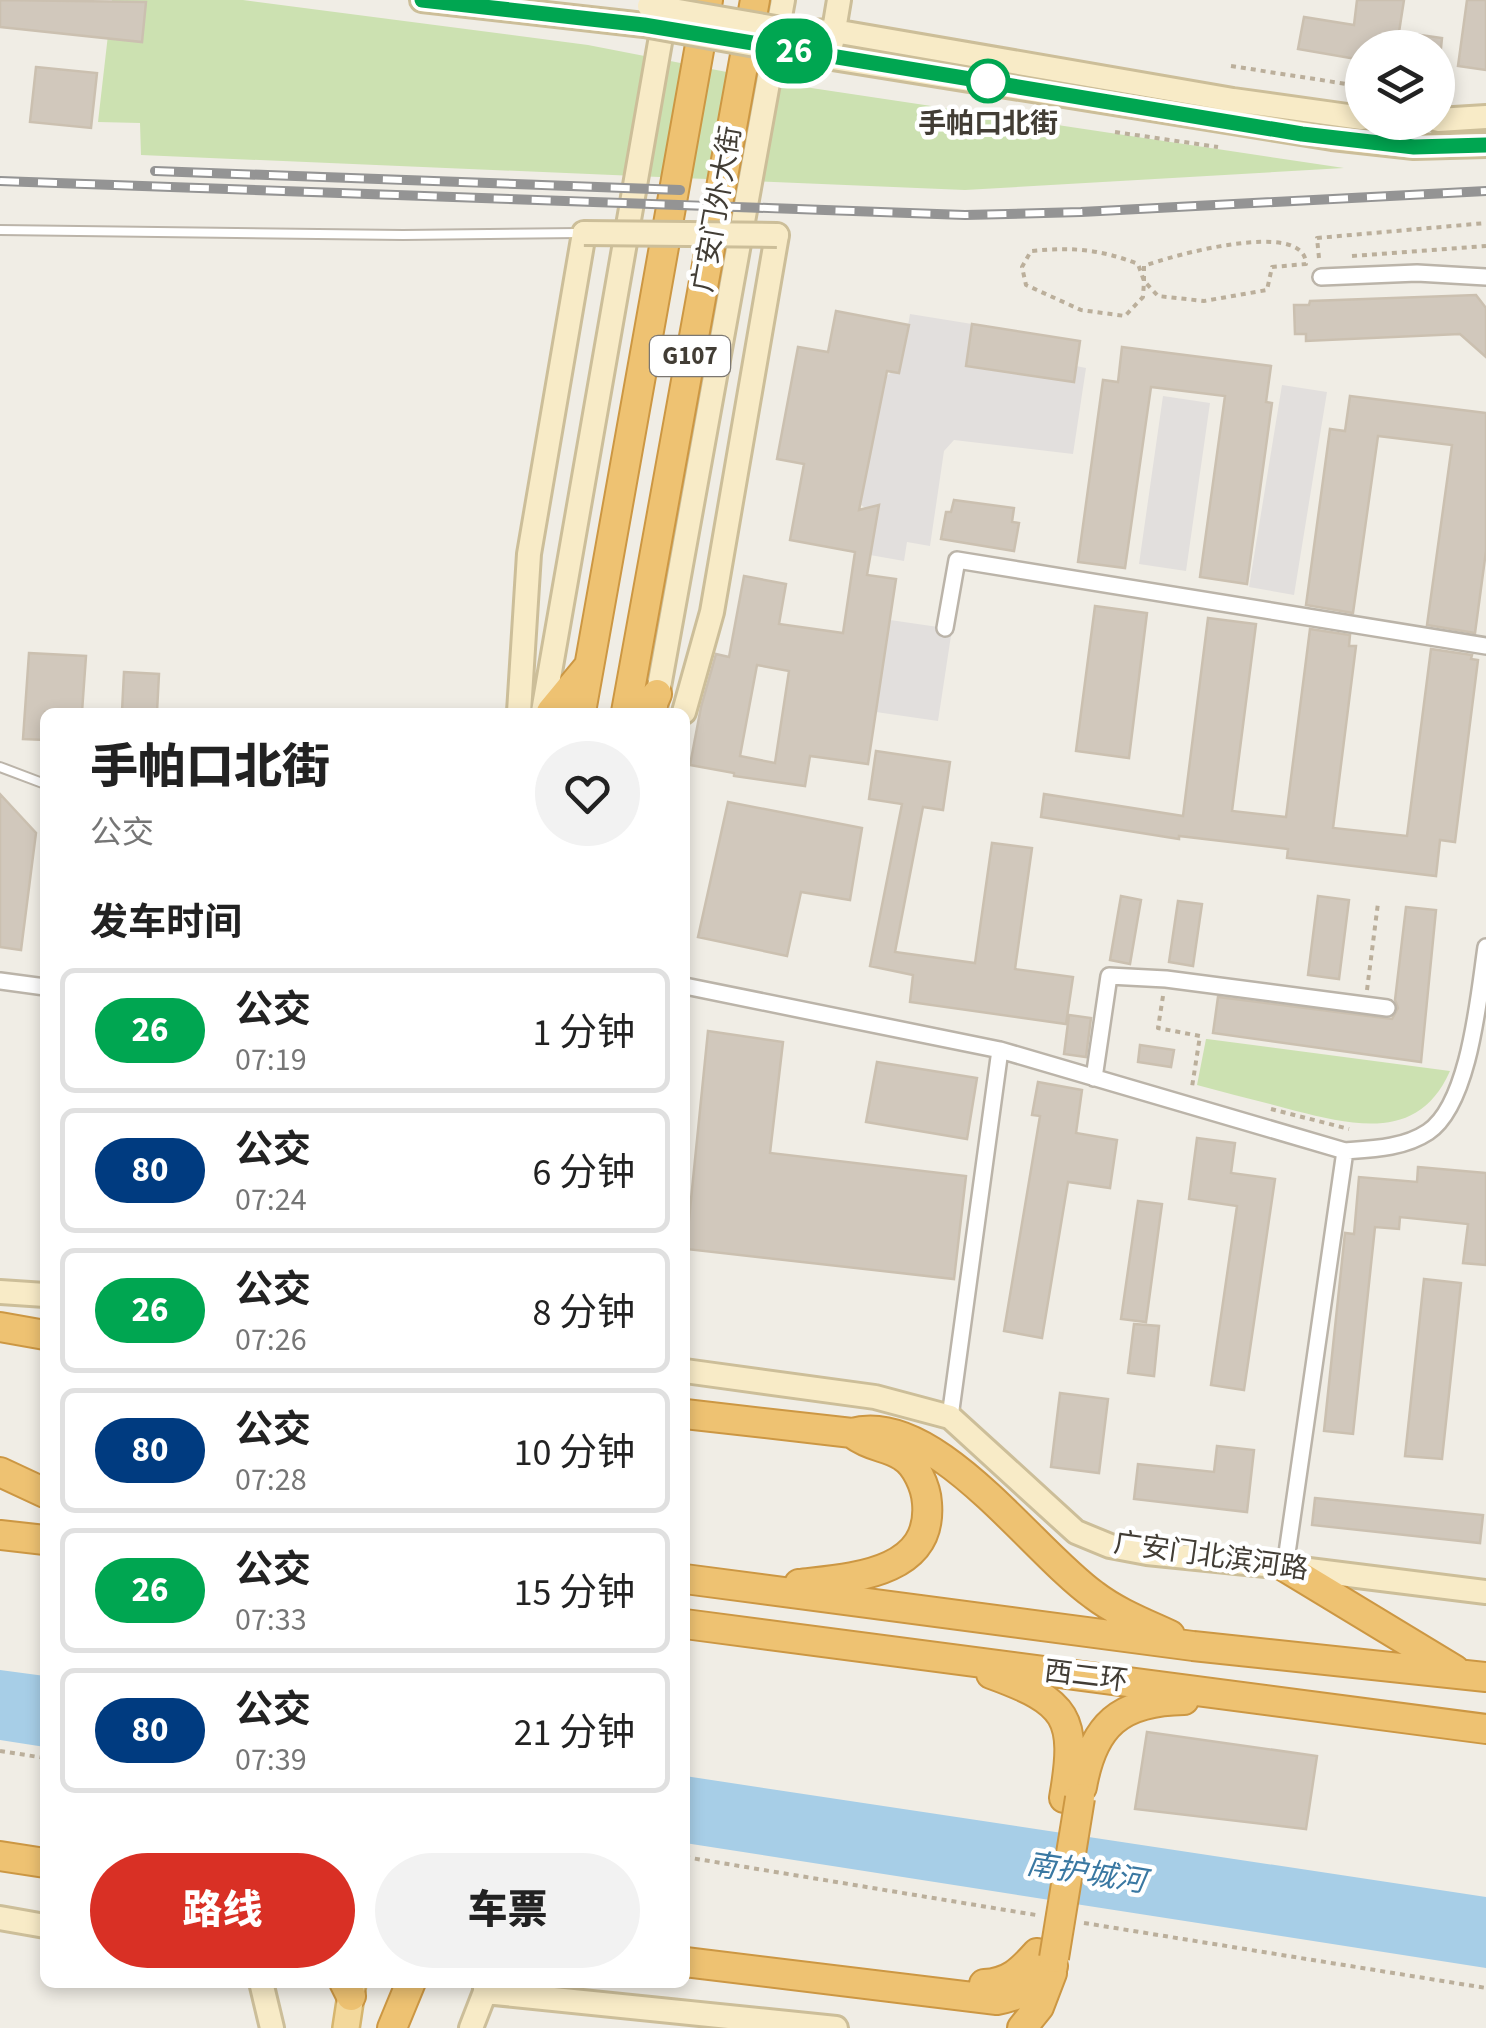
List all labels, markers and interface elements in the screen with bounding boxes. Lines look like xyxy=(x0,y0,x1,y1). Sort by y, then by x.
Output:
line badge: 26 xyxy=(749,18,839,84)
text: 26 xyxy=(776,26,812,76)
map controls xyxy=(1345,30,1455,140)
button: layers xyxy=(1345,30,1455,140)
marker: 手帕口北街 xyxy=(967,60,1009,102)
place label: 手帕口北街 xyxy=(918,104,1058,144)
street label: 广安门外大街 xyxy=(683,123,751,295)
road number: G107 xyxy=(650,336,730,376)
text: 手帕口北街 xyxy=(90,734,330,802)
button: heart xyxy=(535,741,640,846)
text: 公交 xyxy=(90,810,154,856)
text: 发车时间 xyxy=(90,896,242,950)
text: 公交 xyxy=(235,983,311,1037)
text: 26 xyxy=(132,1005,168,1055)
text: 1 分钟 xyxy=(533,1006,635,1060)
text: 07:19 xyxy=(235,1037,307,1083)
text: 公交 xyxy=(235,1123,311,1177)
text: 80 xyxy=(132,1145,168,1195)
text: 6 分钟 xyxy=(533,1146,635,1200)
text: 07:24 xyxy=(235,1177,307,1223)
text: 公交 xyxy=(235,1263,311,1317)
text: 26 xyxy=(132,1285,168,1335)
text: 8 分钟 xyxy=(533,1286,635,1340)
text: 07:26 xyxy=(235,1317,307,1363)
text: 公交 xyxy=(235,1403,311,1457)
text: 80 xyxy=(132,1425,168,1475)
text: 10 分钟 xyxy=(514,1426,635,1480)
text: 07:28 xyxy=(235,1457,307,1503)
street label: 广安门北滨河路 xyxy=(1111,1523,1311,1589)
text: 公交 xyxy=(235,1543,311,1597)
text: 26 xyxy=(132,1565,168,1615)
text: 15 分钟 xyxy=(514,1566,635,1620)
text: 07:33 xyxy=(235,1597,307,1643)
street label: 西二环 xyxy=(1042,1651,1130,1701)
text: 公交 xyxy=(235,1683,311,1737)
text: 80 xyxy=(132,1705,168,1755)
text: 21 分钟 xyxy=(514,1706,635,1760)
text: 07:39 xyxy=(235,1737,307,1783)
water label: 南护城河 xyxy=(1023,1842,1154,1904)
button: 路线 xyxy=(90,1853,355,1968)
button: 车票 xyxy=(375,1853,640,1968)

